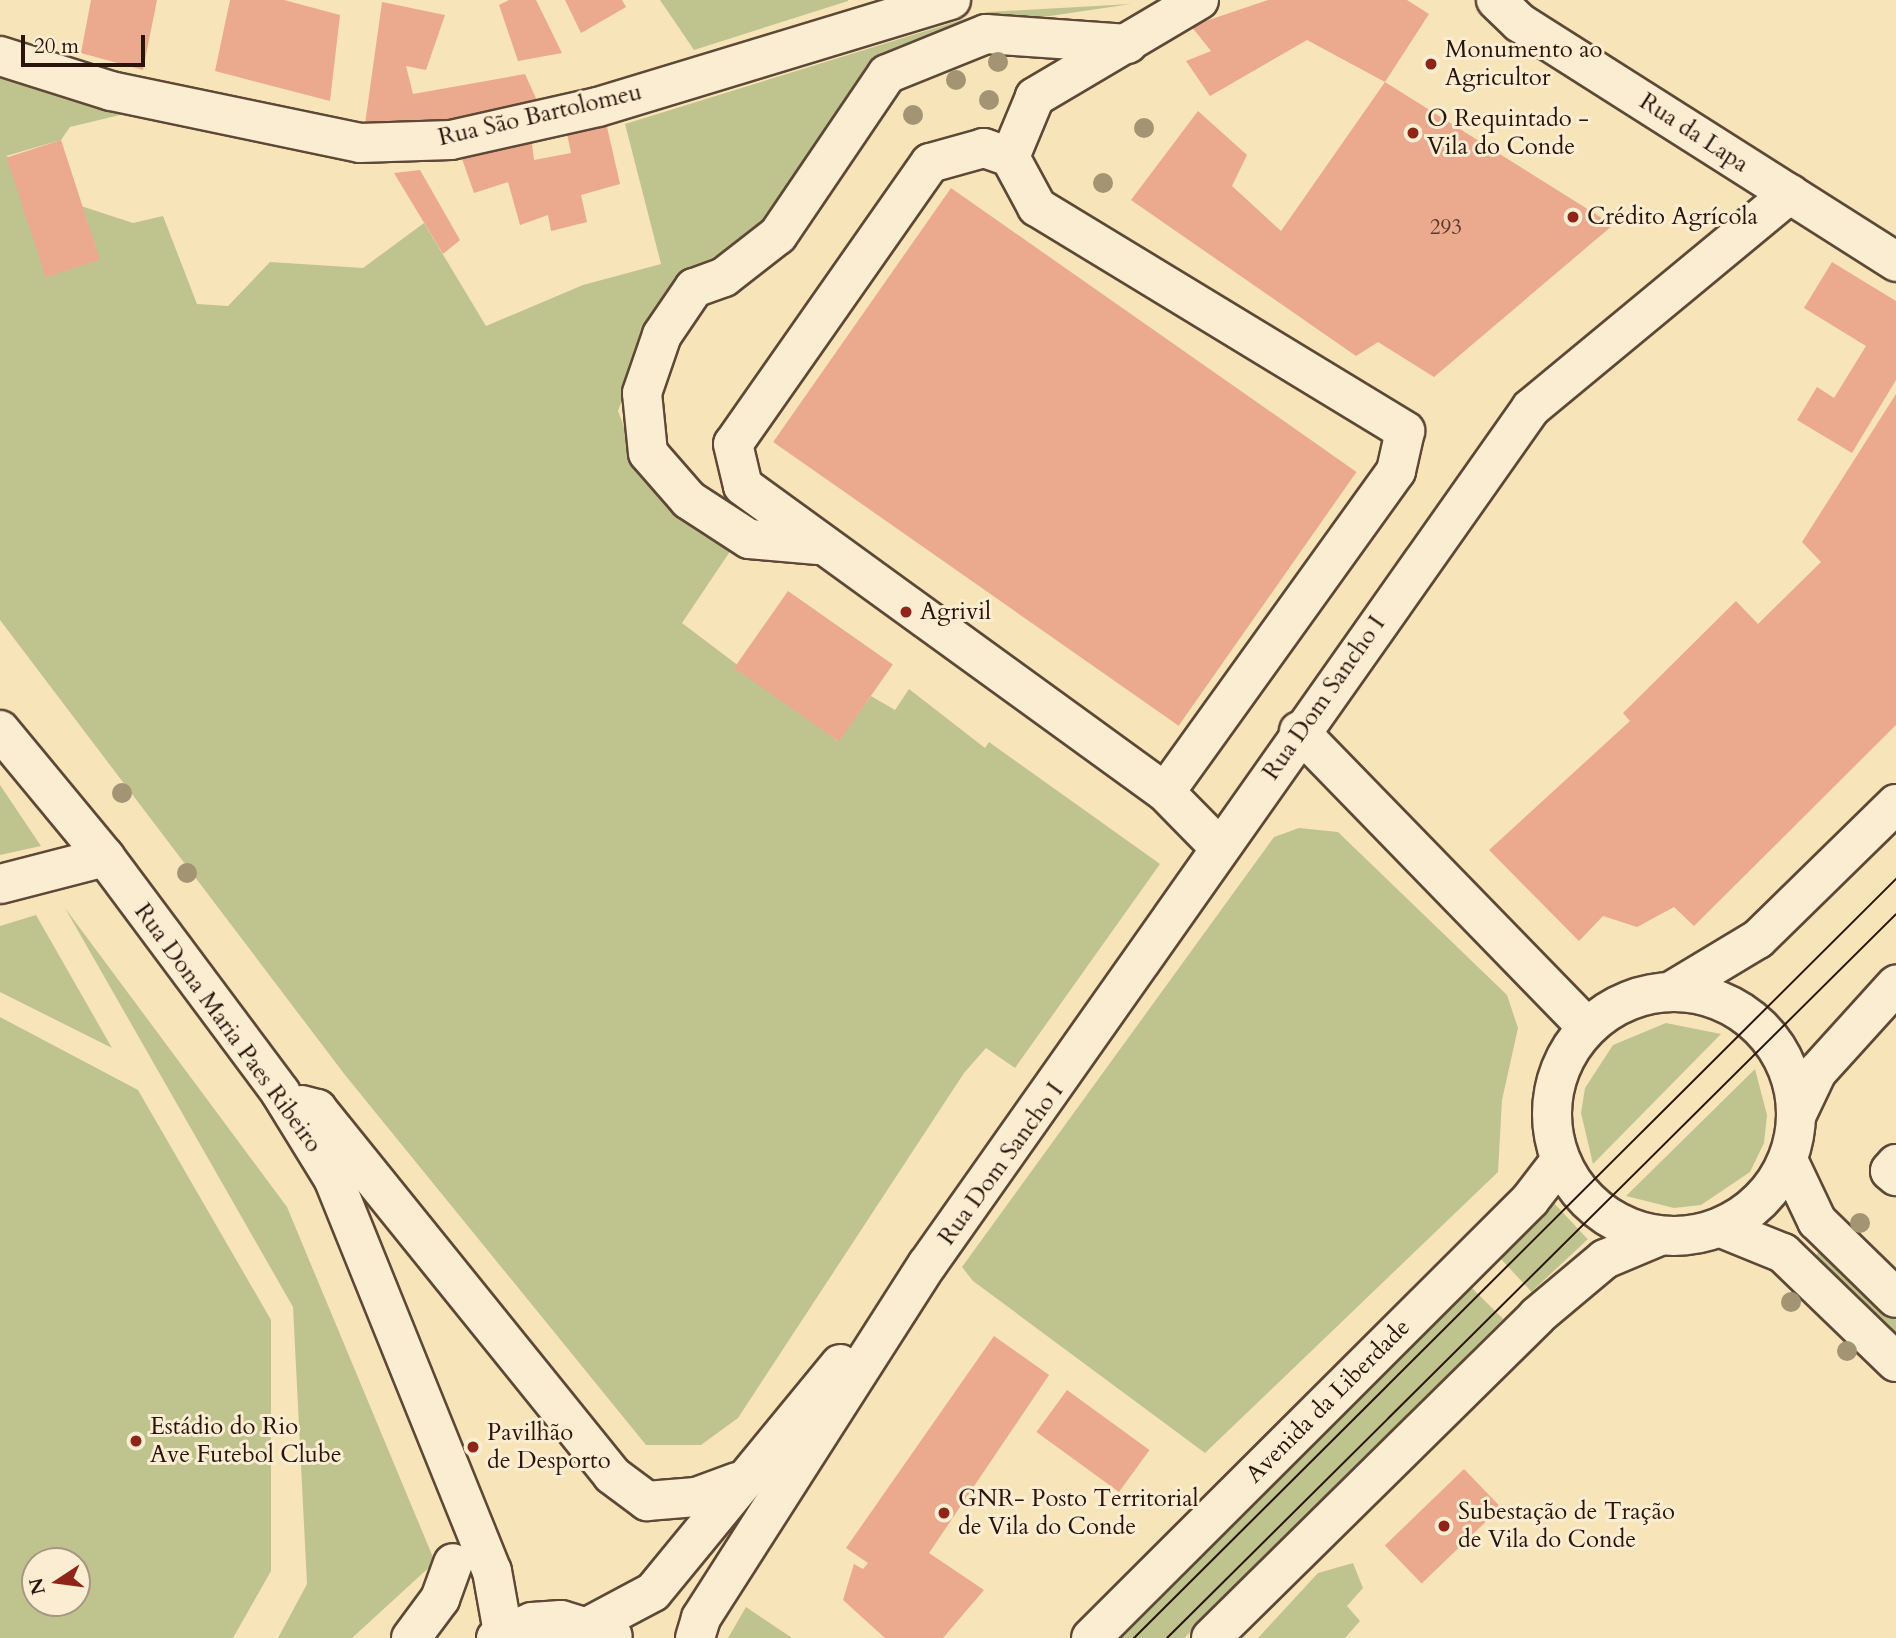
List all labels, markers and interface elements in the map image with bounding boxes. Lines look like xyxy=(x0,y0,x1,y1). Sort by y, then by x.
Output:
scale bar xyxy=(24,21,149,65)
text: 20 m xyxy=(34,32,79,61)
place label: Monumento ao Agricultor xyxy=(1445,36,1603,92)
marker: Monumento ao Agricultor xyxy=(1423,56,1439,72)
street label: Rua São Bartolomeu xyxy=(435,78,645,152)
street label: Rua da Lapa xyxy=(1634,87,1754,179)
place label: O Requintado - Vila do Conde xyxy=(1427,105,1589,161)
marker: O Requintado - Vila do Conde xyxy=(1405,125,1421,141)
place label: Crédito Agrícola xyxy=(1587,203,1758,231)
marker: Crédito Agrícola xyxy=(1565,209,1581,225)
house number: 293 xyxy=(1430,215,1462,241)
place label: Agrivil xyxy=(920,598,991,626)
marker: Agrivil xyxy=(898,604,914,620)
street label: Rua Dom Sancho I xyxy=(1257,610,1391,786)
street label: Rua Dona Maria Paes Ribeiro xyxy=(128,898,328,1158)
street label: Rua Dom Sancho I xyxy=(932,1077,1070,1251)
street label: Avenida da Liberdade xyxy=(1240,1313,1416,1489)
place label: Estádio do Rio Ave Futebol Clube xyxy=(150,1413,342,1469)
place label: Pavilhão de Desporto xyxy=(487,1419,611,1475)
marker: Estádio do Rio Ave Futebol Clube xyxy=(128,1433,144,1449)
marker: Pavilhão de Desporto xyxy=(465,1439,481,1455)
place label: GNR- Posto Territorial de Vila do Conde xyxy=(958,1485,1199,1541)
place label: Subestação de Tração de Vila do Conde xyxy=(1458,1498,1675,1554)
marker: GNR- Posto Territorial de Vila do Conde xyxy=(936,1505,952,1521)
marker: Subestação de Tração de Vila do Conde xyxy=(1436,1518,1452,1534)
north arrow xyxy=(21,1547,91,1617)
text: N xyxy=(23,1575,52,1597)

